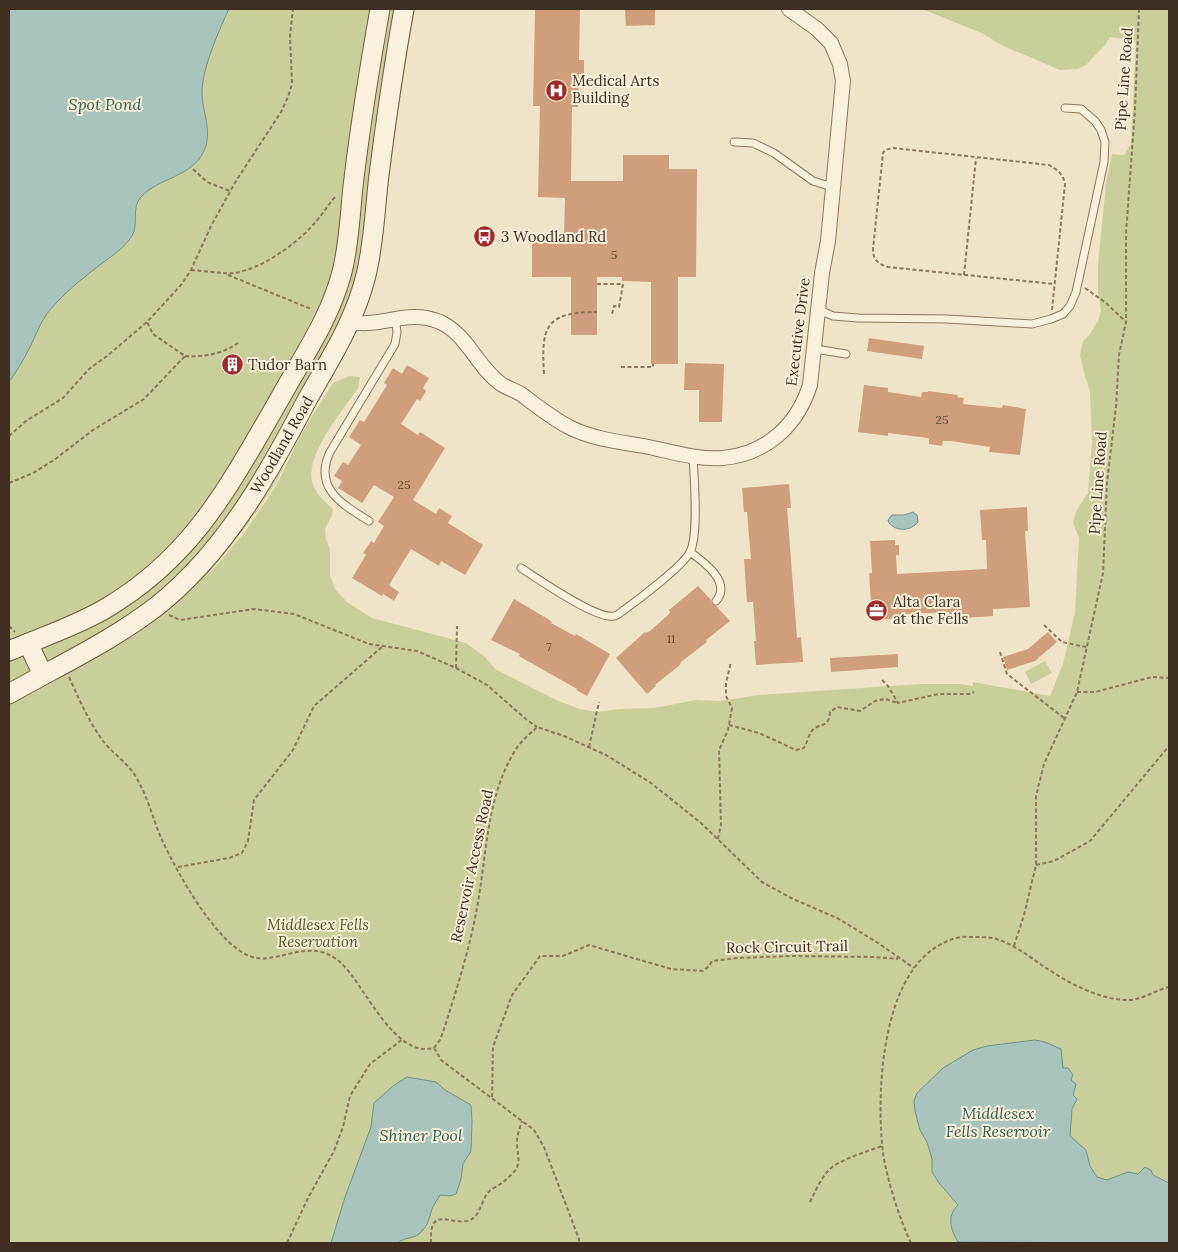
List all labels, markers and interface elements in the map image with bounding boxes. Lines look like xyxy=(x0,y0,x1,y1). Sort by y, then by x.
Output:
street label: Pipe Line Road xyxy=(1110,27,1137,131)
place label: Medical Arts Building xyxy=(572,71,659,107)
hospital icon: Medical Arts Building xyxy=(544,78,568,102)
water label: Spot Pond xyxy=(69,94,141,114)
bus stop icon: 3 Woodland Rd xyxy=(473,225,497,249)
place label: 3 Woodland Rd xyxy=(501,227,606,246)
house number: 5 xyxy=(611,247,617,262)
street label: Executive Drive xyxy=(781,277,814,387)
building icon: Tudor Barn xyxy=(220,353,244,377)
place label: Tudor Barn xyxy=(248,355,327,374)
street label: Woodland Road xyxy=(246,393,317,497)
house number: 25 xyxy=(936,412,948,427)
street label: Pipe Line Road xyxy=(1084,431,1111,535)
house number: 25 xyxy=(398,477,410,492)
place label: Alta Clara at the Fells xyxy=(892,592,969,628)
office icon: Alta Clara at the Fells xyxy=(865,599,889,623)
house number: 11 xyxy=(667,631,675,646)
house number: 7 xyxy=(546,639,552,654)
street label: Reservoir Access Road xyxy=(446,788,497,944)
park label: Middlesex Fells Reservation xyxy=(267,915,369,951)
street label: Rock Circuit Trail xyxy=(726,936,848,957)
water label: Middlesex Fells Reservoir xyxy=(946,1103,1051,1141)
water label: Shiner Pool xyxy=(380,1125,463,1145)

